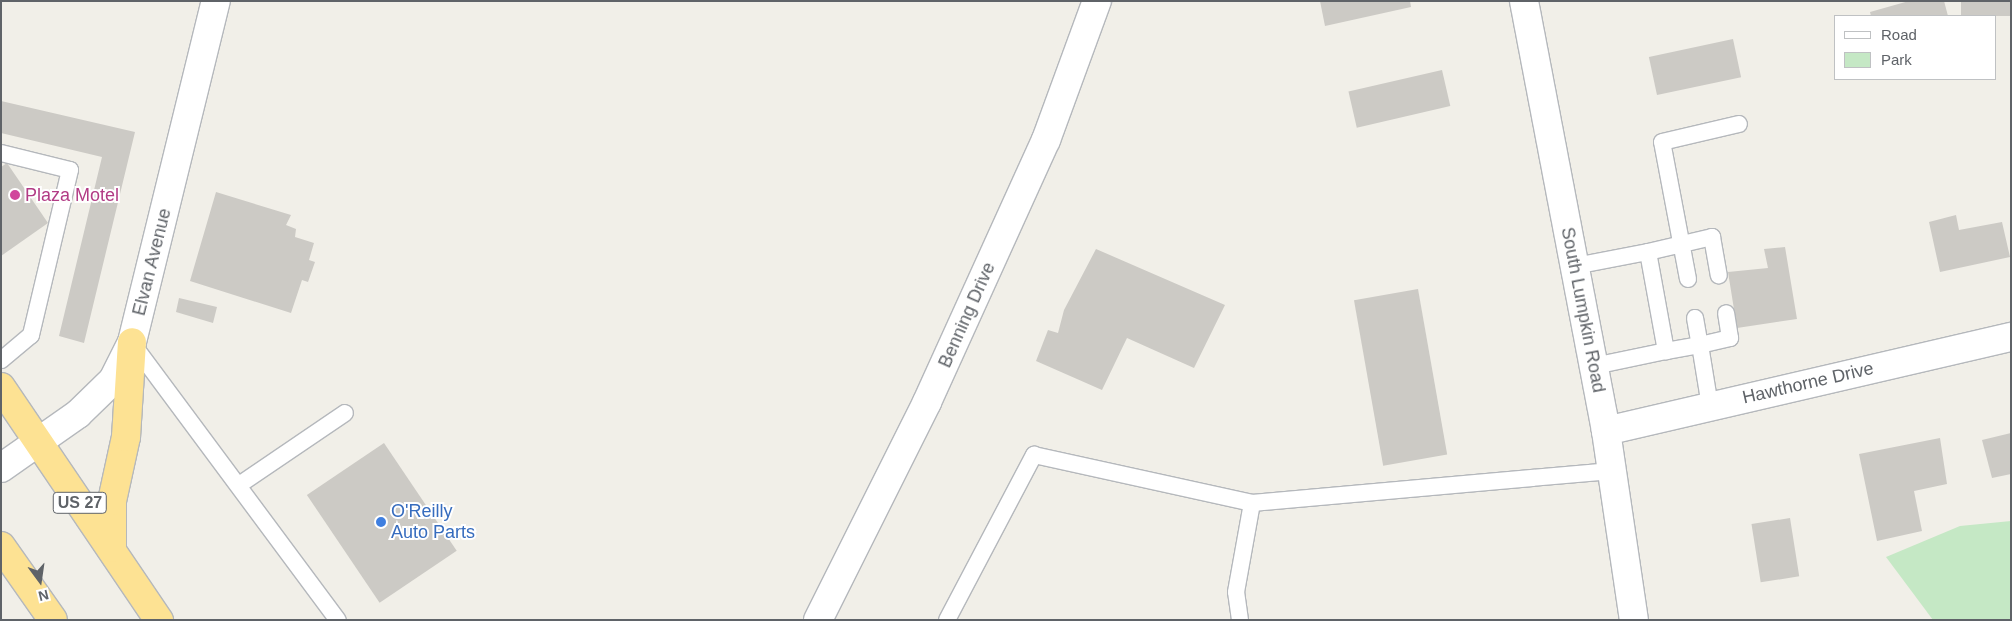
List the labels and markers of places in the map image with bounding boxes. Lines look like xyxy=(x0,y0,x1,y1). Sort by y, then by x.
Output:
place label: Plaza Motel xyxy=(25,184,119,206)
marker: Plaza Motel xyxy=(9,189,21,201)
place label: O'Reilly Auto Parts xyxy=(391,501,475,544)
marker: O'Reilly Auto Parts xyxy=(375,516,387,528)

